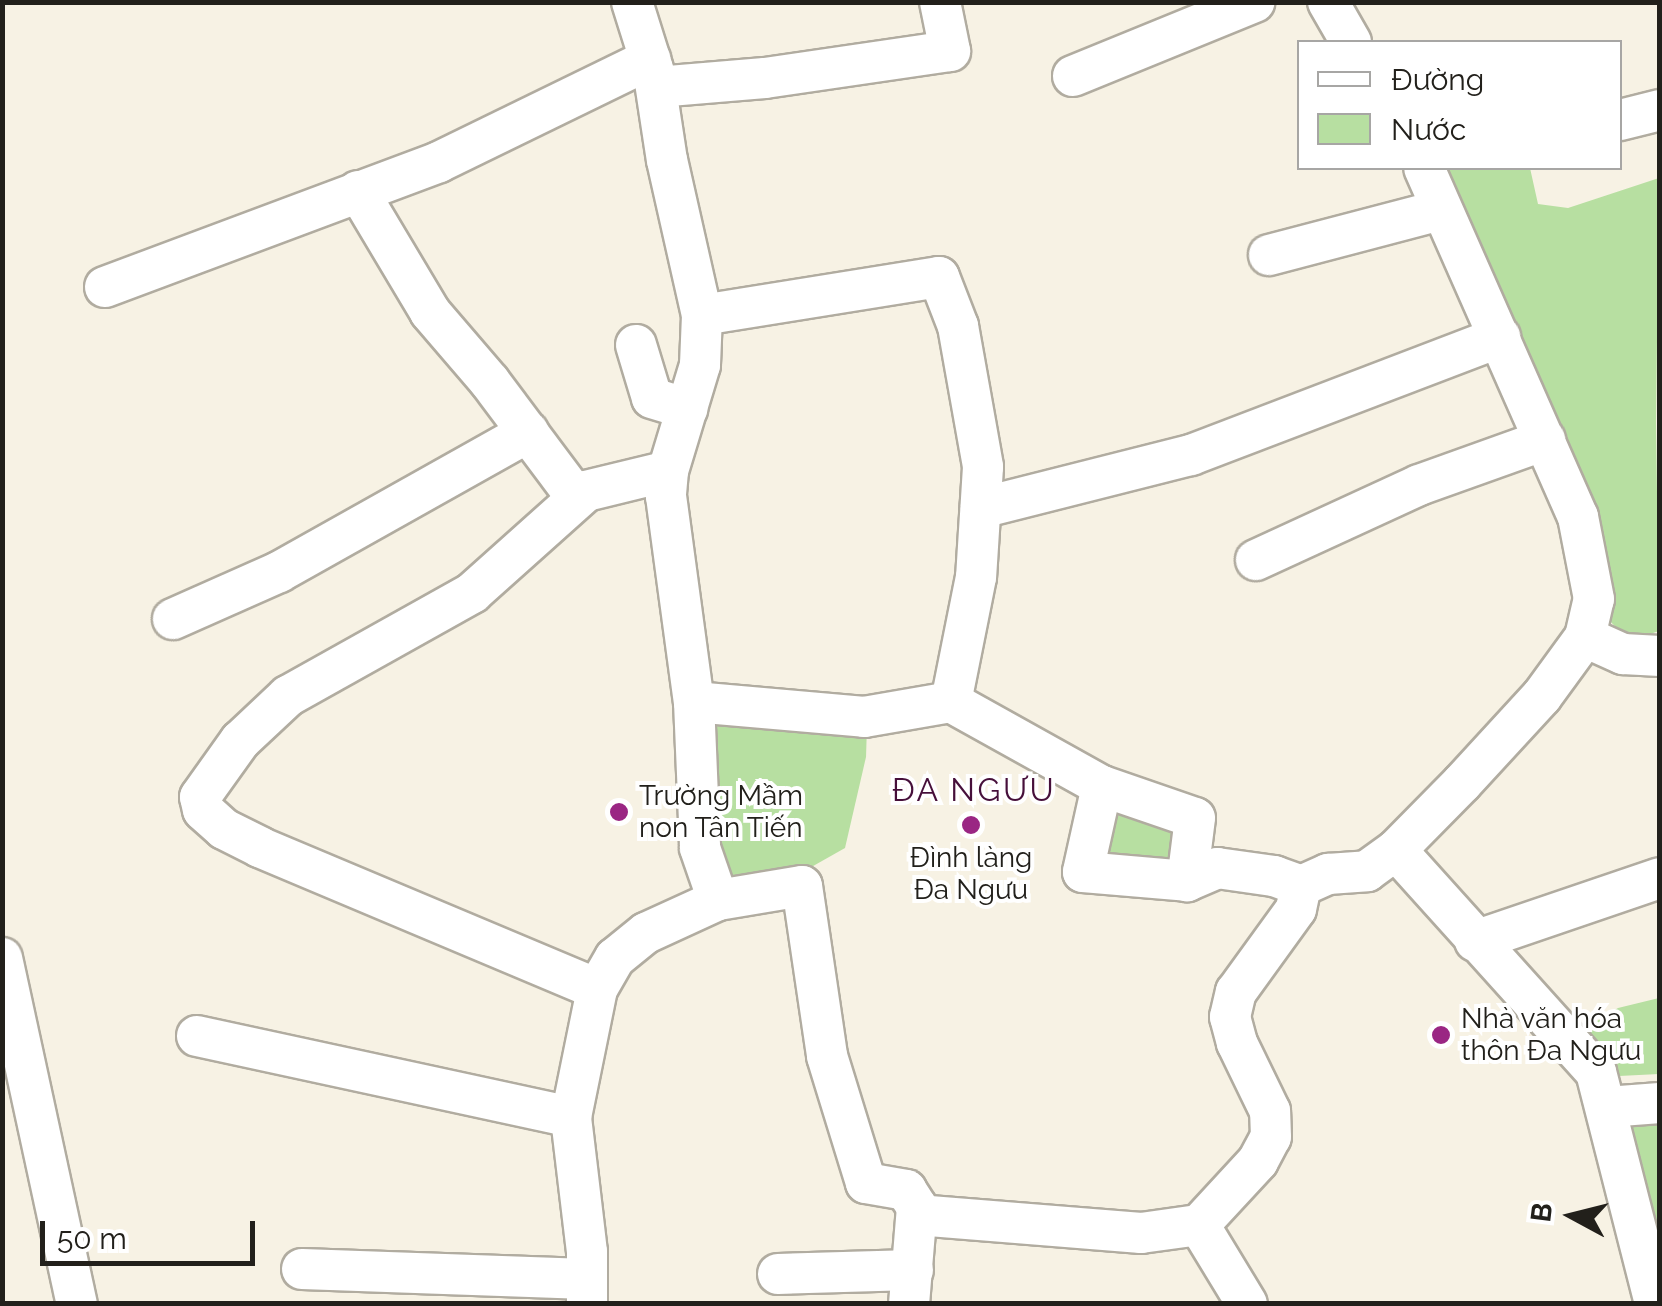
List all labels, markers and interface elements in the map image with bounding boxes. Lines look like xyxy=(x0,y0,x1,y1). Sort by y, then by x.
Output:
legend xyxy=(1297,40,1622,170)
text: Đường xyxy=(1391,62,1484,97)
text: Nước xyxy=(1391,112,1466,147)
district label: ĐA NGƯU xyxy=(891,771,1057,809)
place label: Trường Mầm non Tân Tiến xyxy=(639,779,804,845)
marker: Trường Mầm non Tân Tiến xyxy=(608,801,630,823)
marker: Đình làng Đa Ngưu xyxy=(960,814,982,836)
place label: Đình làng Đa Ngưu xyxy=(910,841,1032,907)
place label: Nhà văn hóa thôn Đa Ngưu xyxy=(1461,1002,1641,1068)
marker: Nhà văn hóa thôn Đa Ngưu xyxy=(1430,1024,1452,1046)
north arrow xyxy=(1522,1166,1622,1266)
scale bar xyxy=(45,1201,260,1263)
text: B xyxy=(1524,1201,1559,1224)
text: 50 m xyxy=(57,1221,127,1256)

